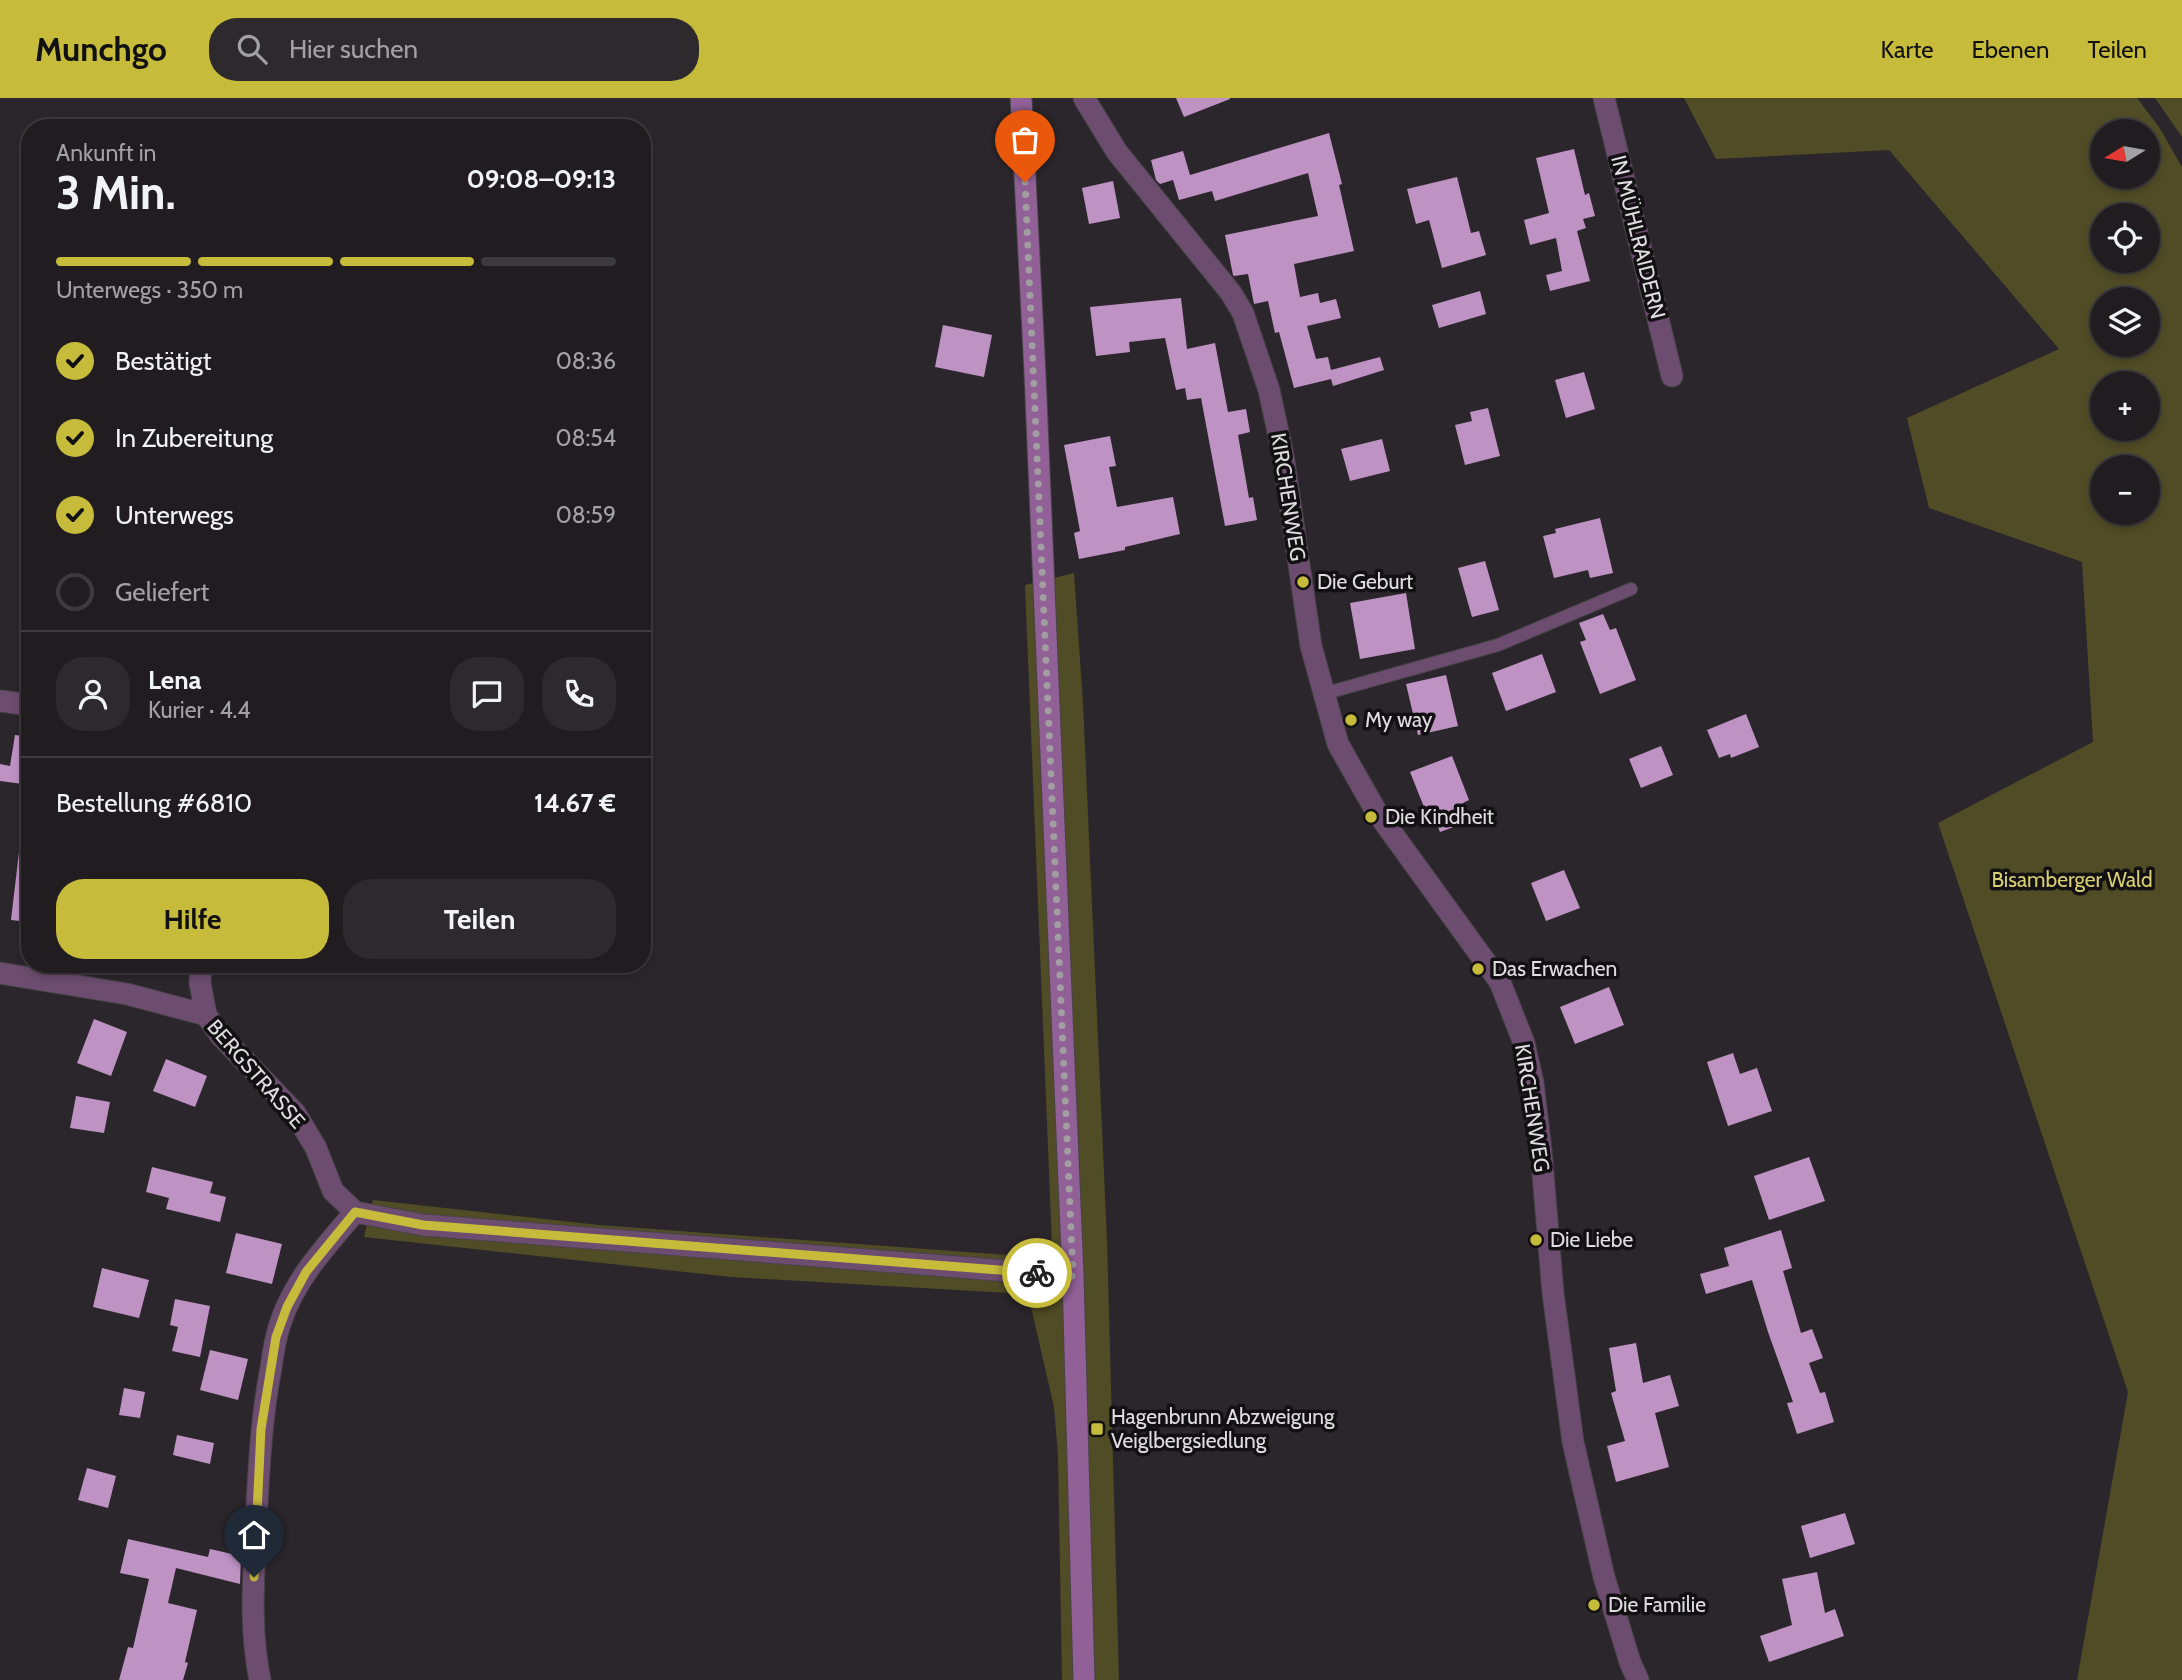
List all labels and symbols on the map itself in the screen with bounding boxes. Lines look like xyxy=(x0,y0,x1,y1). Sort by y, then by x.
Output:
pin xyxy=(995,110,1055,182)
north arrow xyxy=(2090,119,2160,189)
street label: IN MÜHLRAIDERN xyxy=(1606,153,1671,321)
street label: KIRCHENWEG xyxy=(1266,431,1311,563)
place label: Die Geburt xyxy=(1317,569,1413,594)
marker: Die Geburt xyxy=(1295,574,1311,590)
place label: My way xyxy=(1365,707,1433,732)
marker: My way xyxy=(1343,712,1359,728)
place label: Die Kindheit xyxy=(1385,804,1494,829)
marker: Die Kindheit xyxy=(1363,809,1379,825)
park label: Bisamberger Wald xyxy=(1991,867,2153,892)
place label: Das Erwachen xyxy=(1492,956,1617,981)
marker: Das Erwachen xyxy=(1470,961,1486,977)
street label: BERGSTRASSE xyxy=(202,1014,310,1133)
street label: KIRCHENWEG xyxy=(1510,1042,1555,1174)
place label: Die Liebe xyxy=(1550,1227,1633,1252)
marker: Die Liebe xyxy=(1528,1232,1544,1248)
courier xyxy=(1002,1238,1072,1308)
place label: Hagenbrunn Abzweigung Veiglbergsiedlung xyxy=(1111,1404,1335,1453)
marker: Hagenbrunn Abzweigung Veiglbergsiedlung xyxy=(1089,1421,1105,1437)
pin xyxy=(224,1505,284,1577)
place label: Die Familie xyxy=(1608,1592,1706,1617)
marker: Die Familie xyxy=(1586,1597,1602,1613)

